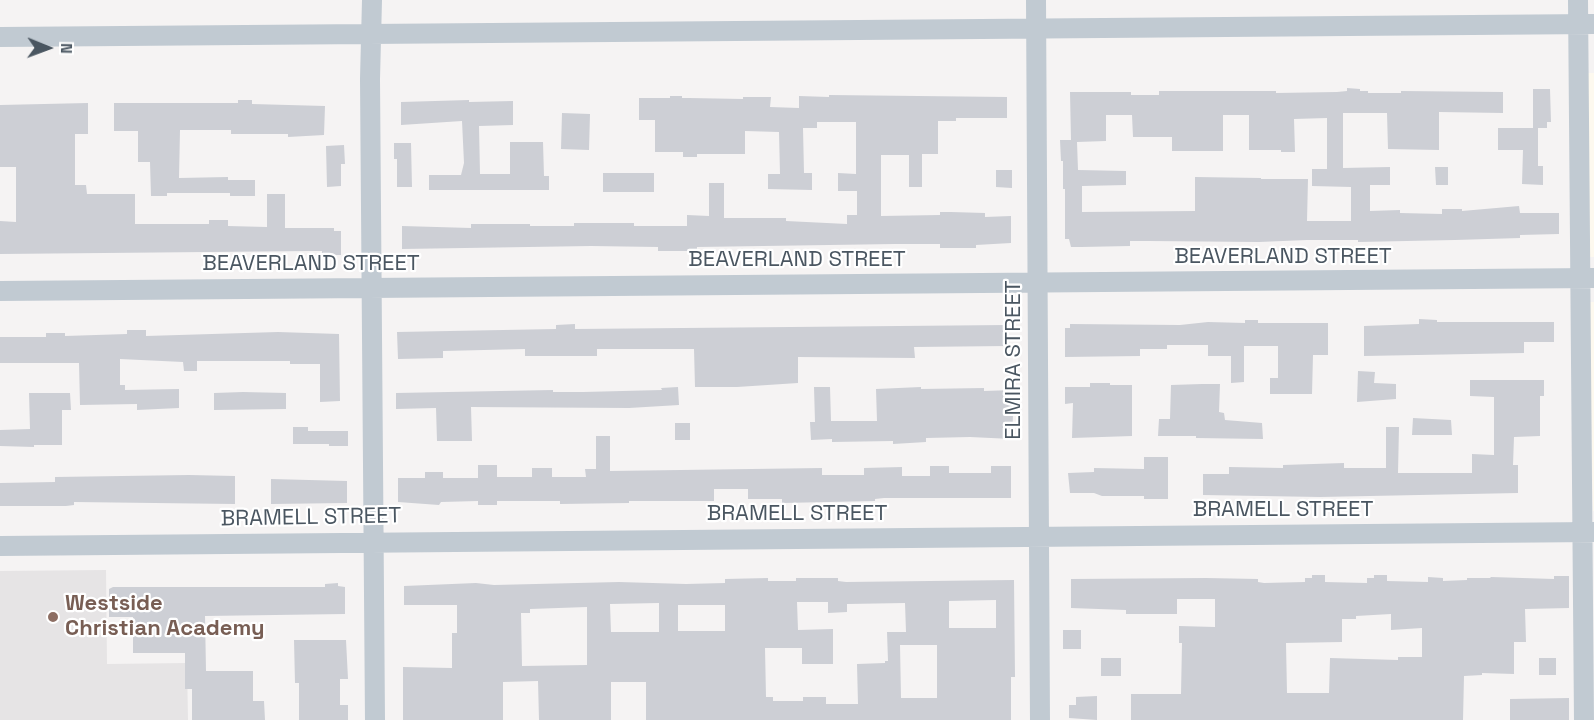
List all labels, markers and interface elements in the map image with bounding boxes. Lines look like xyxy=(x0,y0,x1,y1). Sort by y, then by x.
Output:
north arrow xyxy=(18,18,78,78)
text: N xyxy=(56,43,77,54)
street label: BEAVERLAND STREET xyxy=(1174,244,1392,270)
street label: BEAVERLAND STREET xyxy=(688,247,906,273)
street label: BEAVERLAND STREET xyxy=(202,251,420,277)
street label: ELMIRA STREET xyxy=(1001,280,1027,440)
street label: BRAMELL STREET xyxy=(1193,497,1373,523)
street label: BRAMELL STREET xyxy=(707,501,887,527)
street label: BRAMELL STREET xyxy=(220,503,402,533)
place label: Westside Christian Academy xyxy=(65,591,265,642)
marker: Westside Christian Academy xyxy=(46,610,60,624)

